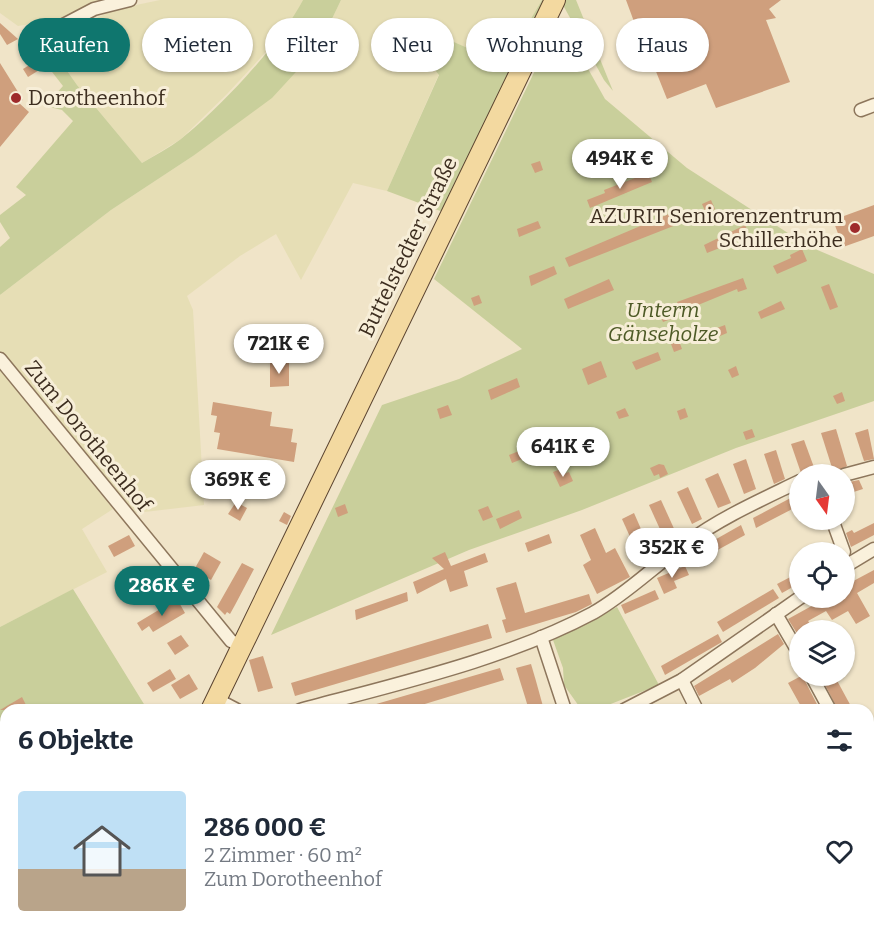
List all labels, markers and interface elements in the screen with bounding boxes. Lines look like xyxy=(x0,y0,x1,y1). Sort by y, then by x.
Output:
chip: Kaufen xyxy=(18,18,130,72)
chip: Mieten xyxy=(142,18,253,72)
chip: Filter xyxy=(265,18,359,72)
chip: Neu xyxy=(371,18,454,72)
chip: Wohnung xyxy=(466,18,604,72)
chip: Haus xyxy=(616,18,709,72)
place label: Dorotheenhof xyxy=(28,85,167,111)
marker: Dorotheenhof xyxy=(9,91,23,105)
pin: 494K € xyxy=(571,139,669,190)
text: 494K € xyxy=(586,146,654,170)
street label: Buttelstedter Straße xyxy=(353,153,463,341)
place label: AZURIT Seniorenzentrum Schillerhöhe xyxy=(589,203,843,253)
marker: AZURIT Seniorenzentrum Schillerhöhe xyxy=(848,221,862,235)
park label: Unterm Gänseholze xyxy=(608,297,719,347)
pin: 721K € xyxy=(230,324,328,375)
text: 721K € xyxy=(248,331,310,355)
street label: Zum Dorotheenhof xyxy=(19,355,158,518)
pin: 641K € xyxy=(514,427,612,478)
text: 641K € xyxy=(531,434,595,458)
pin: 369K € xyxy=(189,460,287,511)
north arrow xyxy=(789,464,855,530)
map controls xyxy=(789,464,855,686)
text: 369K € xyxy=(204,467,272,491)
pin: 352K € xyxy=(623,528,721,579)
text: 352K € xyxy=(639,535,705,559)
button: locate xyxy=(789,542,855,608)
pin: 286K € xyxy=(113,566,211,617)
text: 286K € xyxy=(129,573,195,597)
button: layers xyxy=(789,620,855,686)
icon: filters xyxy=(823,724,856,757)
text: 6 Objekte xyxy=(18,725,133,756)
text: 286 000 € xyxy=(204,812,327,843)
icon: home xyxy=(66,815,138,887)
icon: heart xyxy=(823,835,856,868)
text: 2 Zimmer · 60 m² xyxy=(204,843,362,867)
text: Zum Dorotheenhof xyxy=(204,867,382,891)

